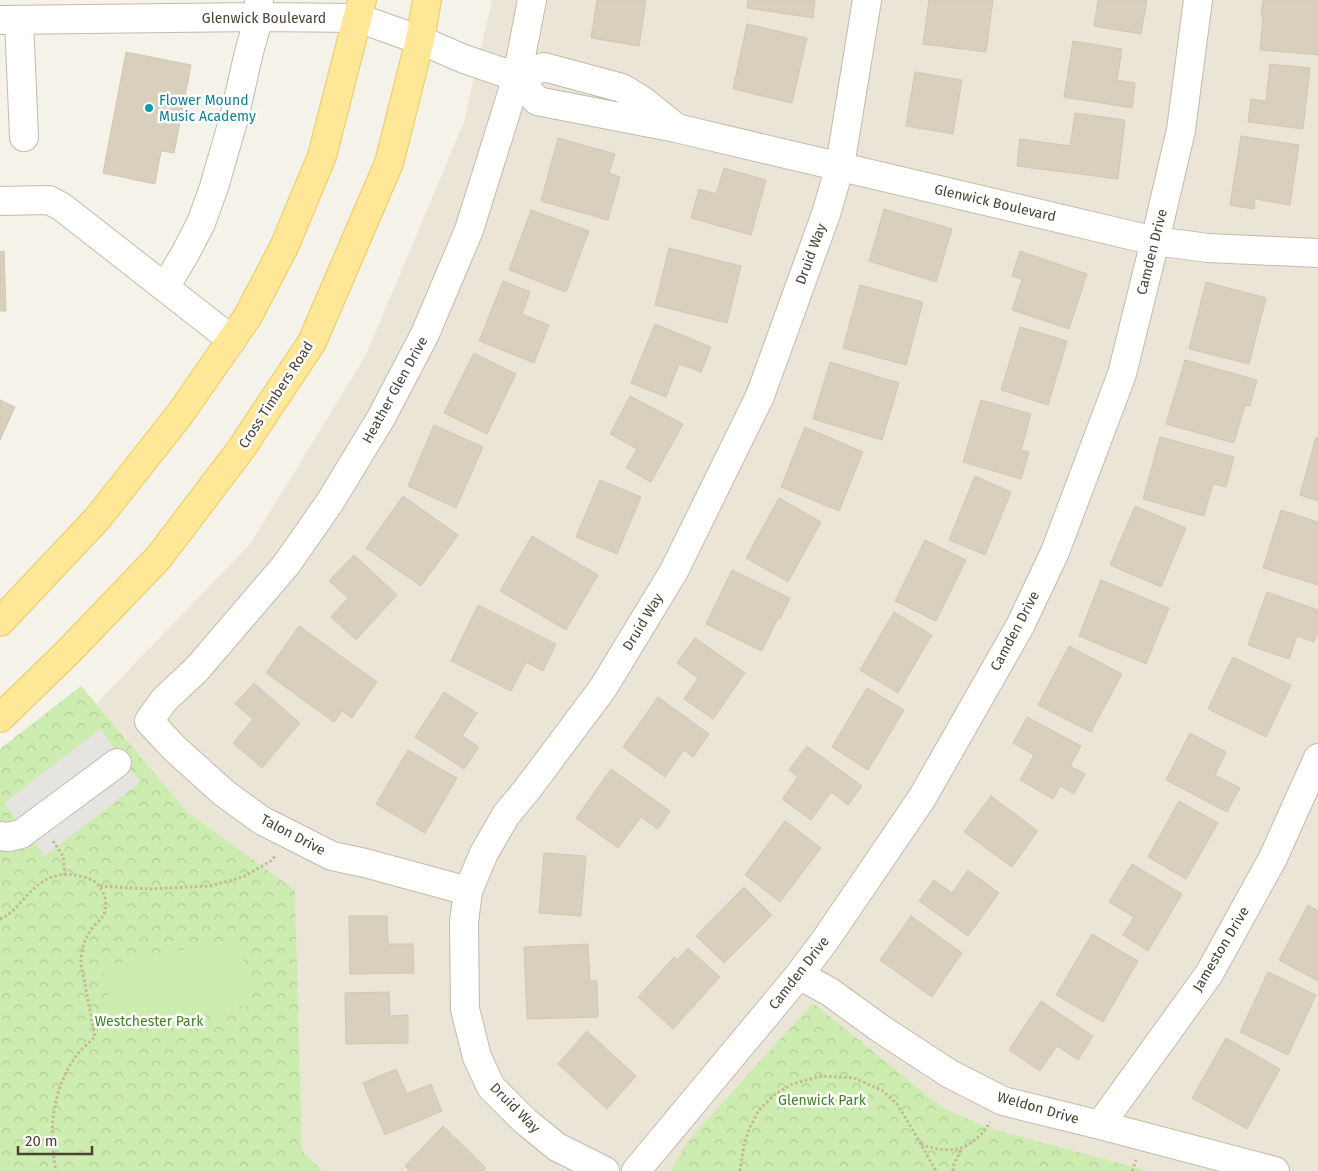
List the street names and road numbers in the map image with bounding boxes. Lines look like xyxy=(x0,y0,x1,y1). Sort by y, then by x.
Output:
street label: Glenwick Boulevard xyxy=(202,10,326,27)
street label: Glenwick Boulevard xyxy=(933,181,1057,225)
street label: Camden Drive xyxy=(1133,207,1171,297)
street label: Druid Way xyxy=(792,221,830,287)
street label: Heather Glen Drive xyxy=(359,333,431,447)
street label: Cross Timbers Road xyxy=(235,338,317,452)
street label: Camden Drive xyxy=(987,588,1043,674)
street label: Druid Way xyxy=(619,590,667,654)
street label: Talon Drive xyxy=(258,811,328,859)
street label: Jameston Drive xyxy=(1189,904,1253,994)
street label: Camden Drive xyxy=(765,933,833,1013)
street label: Druid Way xyxy=(486,1079,544,1137)
street label: Weldon Drive xyxy=(995,1088,1081,1128)

